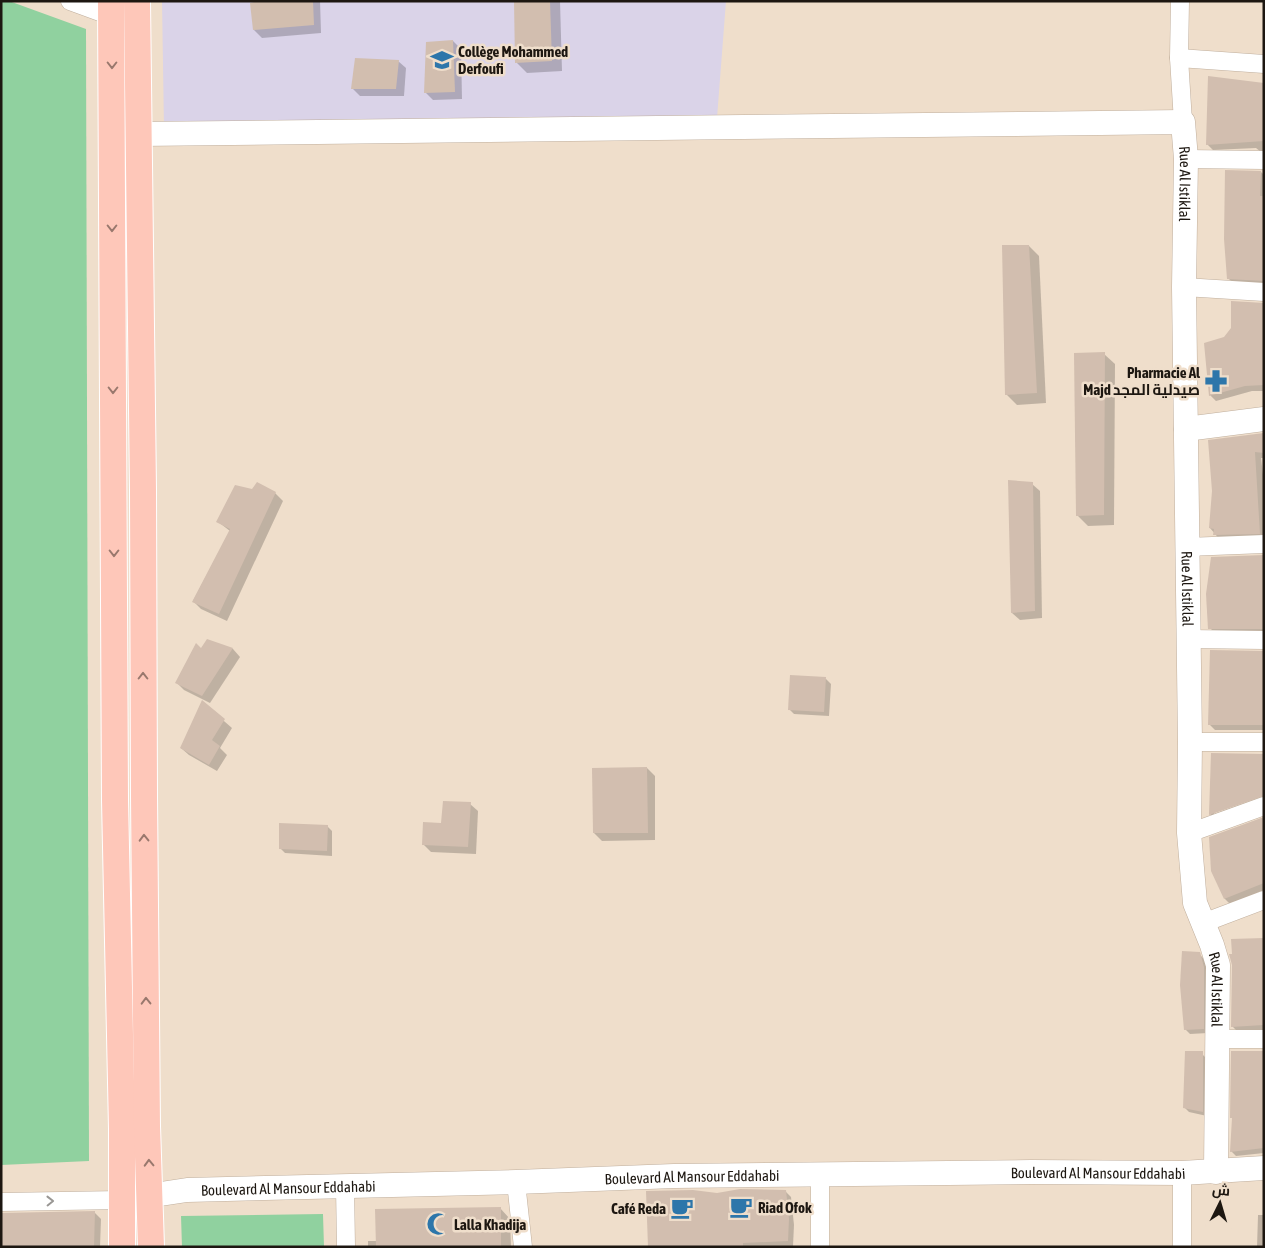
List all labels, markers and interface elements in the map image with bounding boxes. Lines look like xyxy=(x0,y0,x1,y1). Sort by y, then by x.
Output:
place label: Collège Mohammed Derfoufi xyxy=(458,43,568,77)
school or university icon: Collège Mohammed Derfoufi xyxy=(429,47,455,73)
one-way arrow xyxy=(107,62,117,69)
street label: Rue Al Istiklal xyxy=(1176,145,1195,222)
one-way arrow xyxy=(107,224,117,232)
place label: Pharmacie Al Majd صيدلية المجد xyxy=(1083,364,1201,398)
pharmacy icon: Pharmacie Al Majd صيدلية المجد xyxy=(1203,368,1229,394)
one-way arrow xyxy=(108,386,118,394)
one-way arrow xyxy=(109,549,119,557)
street label: Rue Al Istiklal xyxy=(1179,551,1197,627)
one-way arrow xyxy=(138,671,148,679)
one-way arrow xyxy=(139,834,149,842)
street label: Rue Al Istiklal xyxy=(1206,950,1227,1027)
one-way arrow xyxy=(141,996,151,1004)
one-way arrow xyxy=(143,1159,154,1167)
street label: Boulevard Al Mansour Eddahabi xyxy=(1010,1163,1186,1181)
street label: Boulevard Al Mansour Eddahabi xyxy=(604,1166,780,1187)
street label: Boulevard Al Mansour Eddahabi xyxy=(201,1177,376,1198)
north arrow xyxy=(1195,1178,1245,1228)
text: ش xyxy=(1211,1181,1231,1200)
cafe icon: Riad Ofok xyxy=(728,1194,754,1220)
cafe icon: Café Reda xyxy=(669,1195,695,1221)
one-way arrow xyxy=(46,1196,54,1206)
place label: Riad Ofok xyxy=(758,1199,812,1216)
place label: Café Reda xyxy=(611,1200,666,1217)
mosque icon: Lalla Khadija xyxy=(425,1211,451,1237)
place label: Lalla Khadija xyxy=(454,1216,526,1233)

